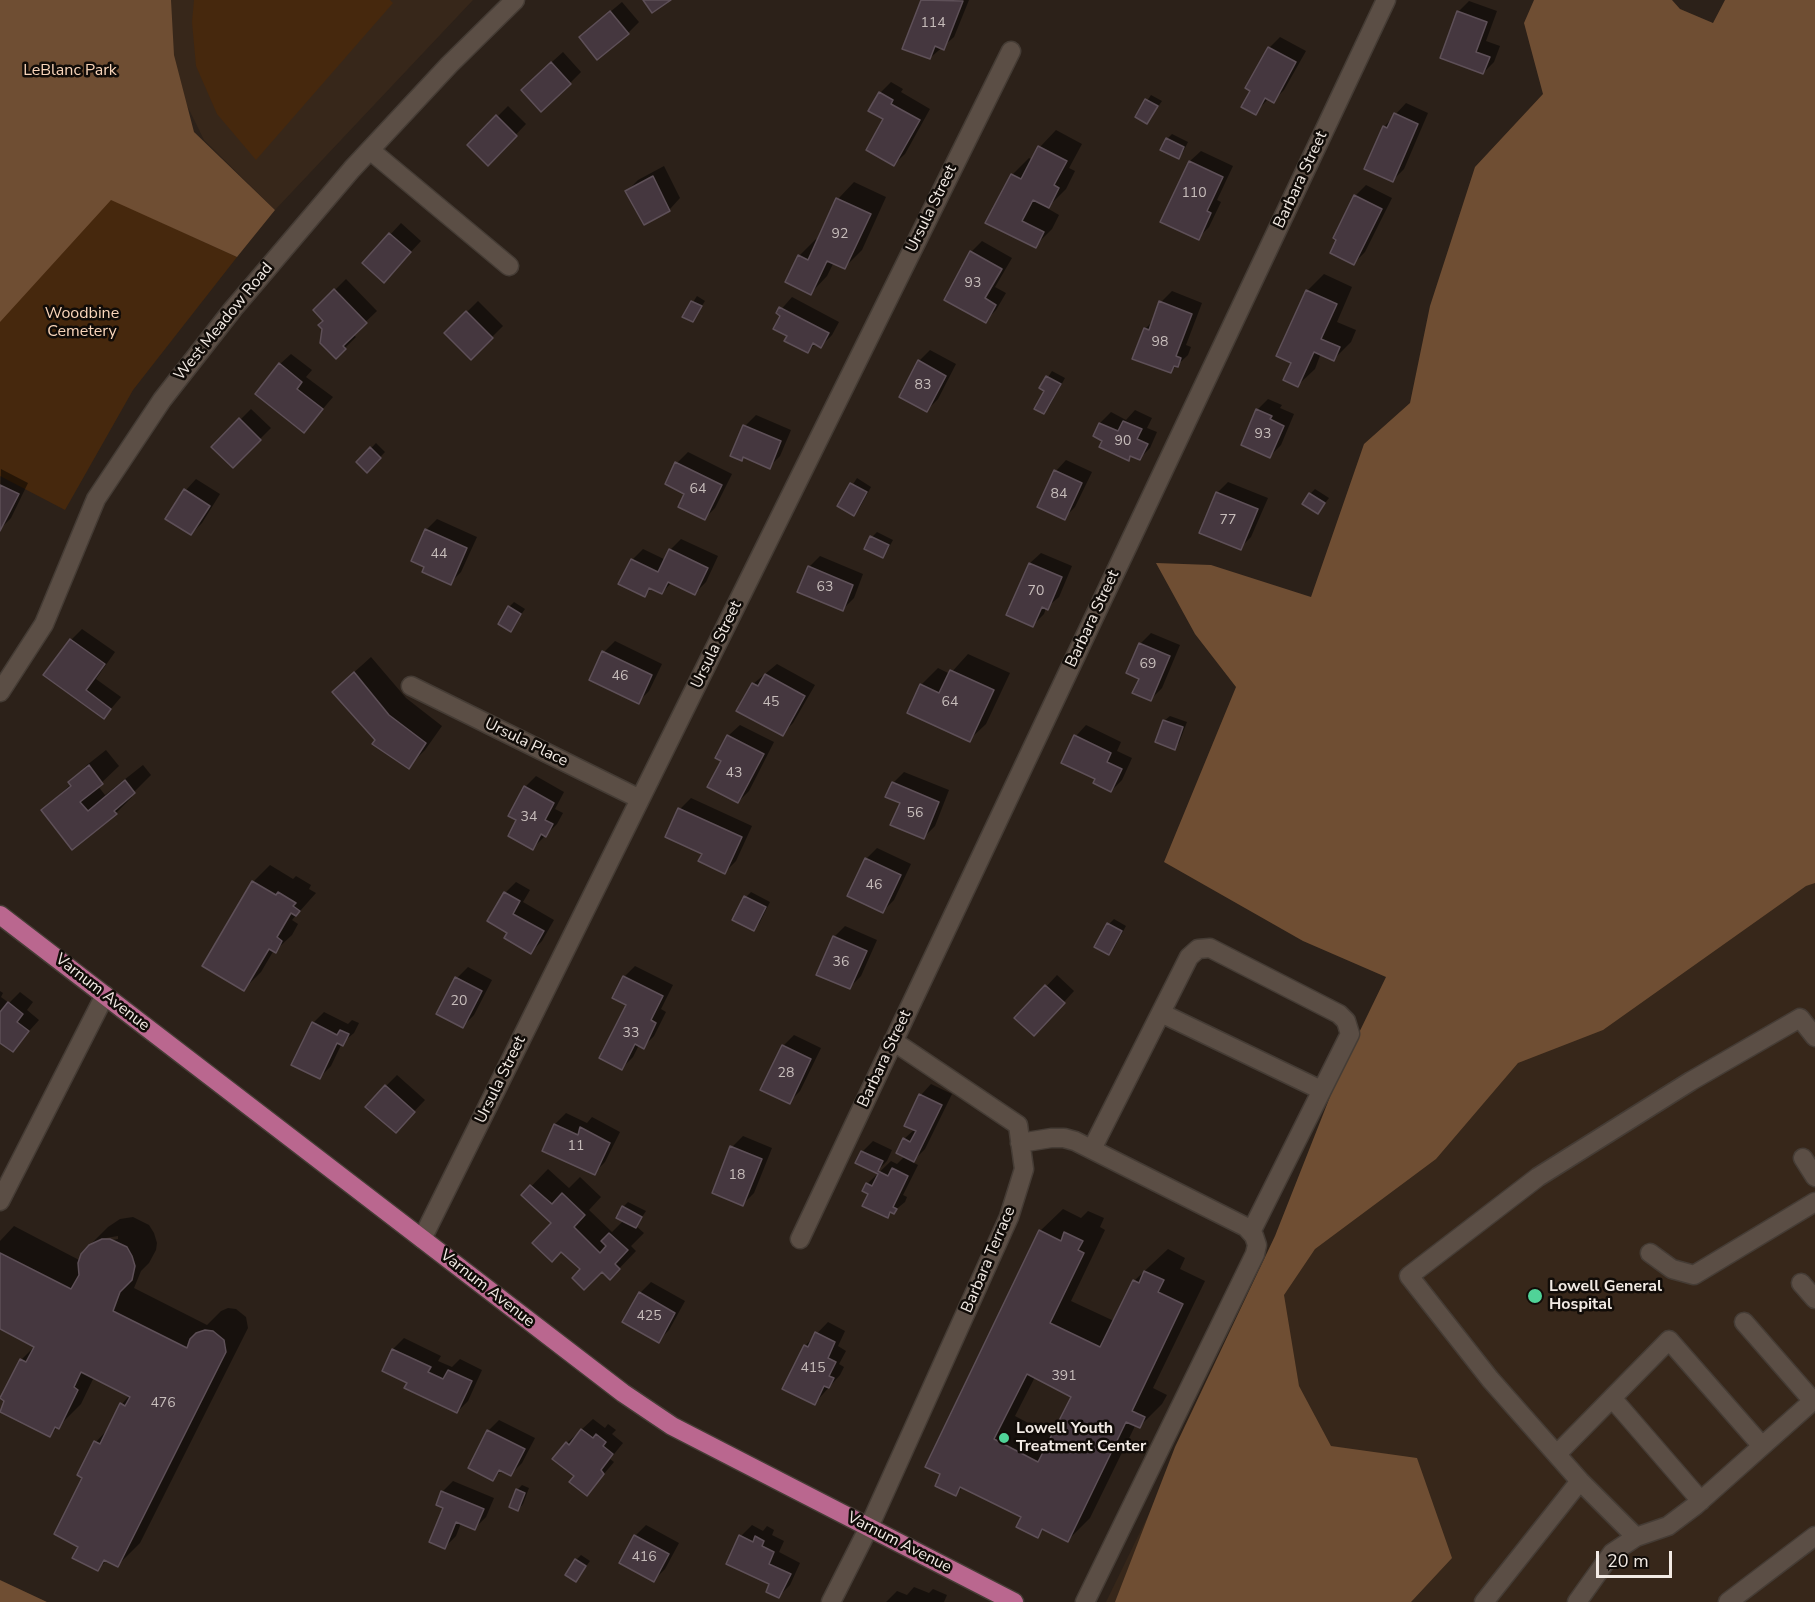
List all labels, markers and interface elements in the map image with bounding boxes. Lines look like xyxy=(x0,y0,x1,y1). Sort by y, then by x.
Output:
house number: 114 xyxy=(920,16,946,32)
park label: LeBlanc Park xyxy=(23,61,117,81)
street label: Barbara Street xyxy=(1270,128,1332,232)
street label: Ursula Street xyxy=(903,162,961,256)
house number: 110 xyxy=(1181,186,1207,202)
house number: 92 xyxy=(832,227,848,243)
street label: West Meadow Road xyxy=(171,259,277,385)
house number: 93 xyxy=(965,276,981,292)
park label: Woodbine Cemetery xyxy=(45,304,119,342)
house number: 98 xyxy=(1152,335,1168,351)
house number: 83 xyxy=(915,378,931,394)
house number: 93 xyxy=(1255,427,1271,443)
house number: 90 xyxy=(1115,434,1131,450)
house number: 64 xyxy=(690,482,706,498)
house number: 84 xyxy=(1051,487,1067,503)
house number: 77 xyxy=(1220,513,1236,529)
house number: 44 xyxy=(431,547,447,563)
street label: Barbara Street xyxy=(1062,567,1124,671)
house number: 63 xyxy=(817,580,833,596)
house number: 70 xyxy=(1028,584,1044,600)
street label: Ursula Street xyxy=(688,598,746,692)
house number: 69 xyxy=(1140,657,1156,673)
house number: 46 xyxy=(612,669,628,685)
house number: 45 xyxy=(763,695,779,711)
house number: 64 xyxy=(942,695,958,711)
street label: Ursula Place xyxy=(481,715,571,771)
house number: 43 xyxy=(726,766,742,782)
house number: 56 xyxy=(907,806,923,822)
house number: 34 xyxy=(521,810,537,826)
house number: 46 xyxy=(866,878,882,894)
street label: Varnum Avenue xyxy=(51,950,153,1036)
house number: 36 xyxy=(833,955,849,971)
house number: 20 xyxy=(451,994,467,1010)
street label: Barbara Street xyxy=(854,1007,916,1111)
house number: 33 xyxy=(623,1026,639,1042)
street label: Ursula Street xyxy=(472,1033,530,1127)
house number: 28 xyxy=(778,1066,794,1082)
house number: 11 xyxy=(568,1139,584,1155)
house number: 18 xyxy=(729,1168,745,1184)
street label: Barbara Terrace xyxy=(958,1204,1020,1316)
street label: Varnum Avenue xyxy=(436,1246,538,1332)
place label: Lowell General Hospital xyxy=(1549,1277,1662,1315)
marker: Lowell General Hospital xyxy=(1526,1287,1544,1305)
house number: 425 xyxy=(636,1309,662,1325)
house number: 415 xyxy=(800,1361,826,1377)
house number: 391 xyxy=(1051,1369,1077,1385)
house number: 476 xyxy=(150,1396,176,1412)
place label: Lowell Youth Treatment Center xyxy=(1016,1419,1146,1457)
marker: Lowell Youth Treatment Center xyxy=(997,1431,1011,1445)
street label: Varnum Avenue xyxy=(844,1508,954,1578)
scale bar xyxy=(1599,1539,1676,1577)
text: 20 m xyxy=(1607,1549,1649,1573)
house number: 416 xyxy=(631,1550,657,1566)

